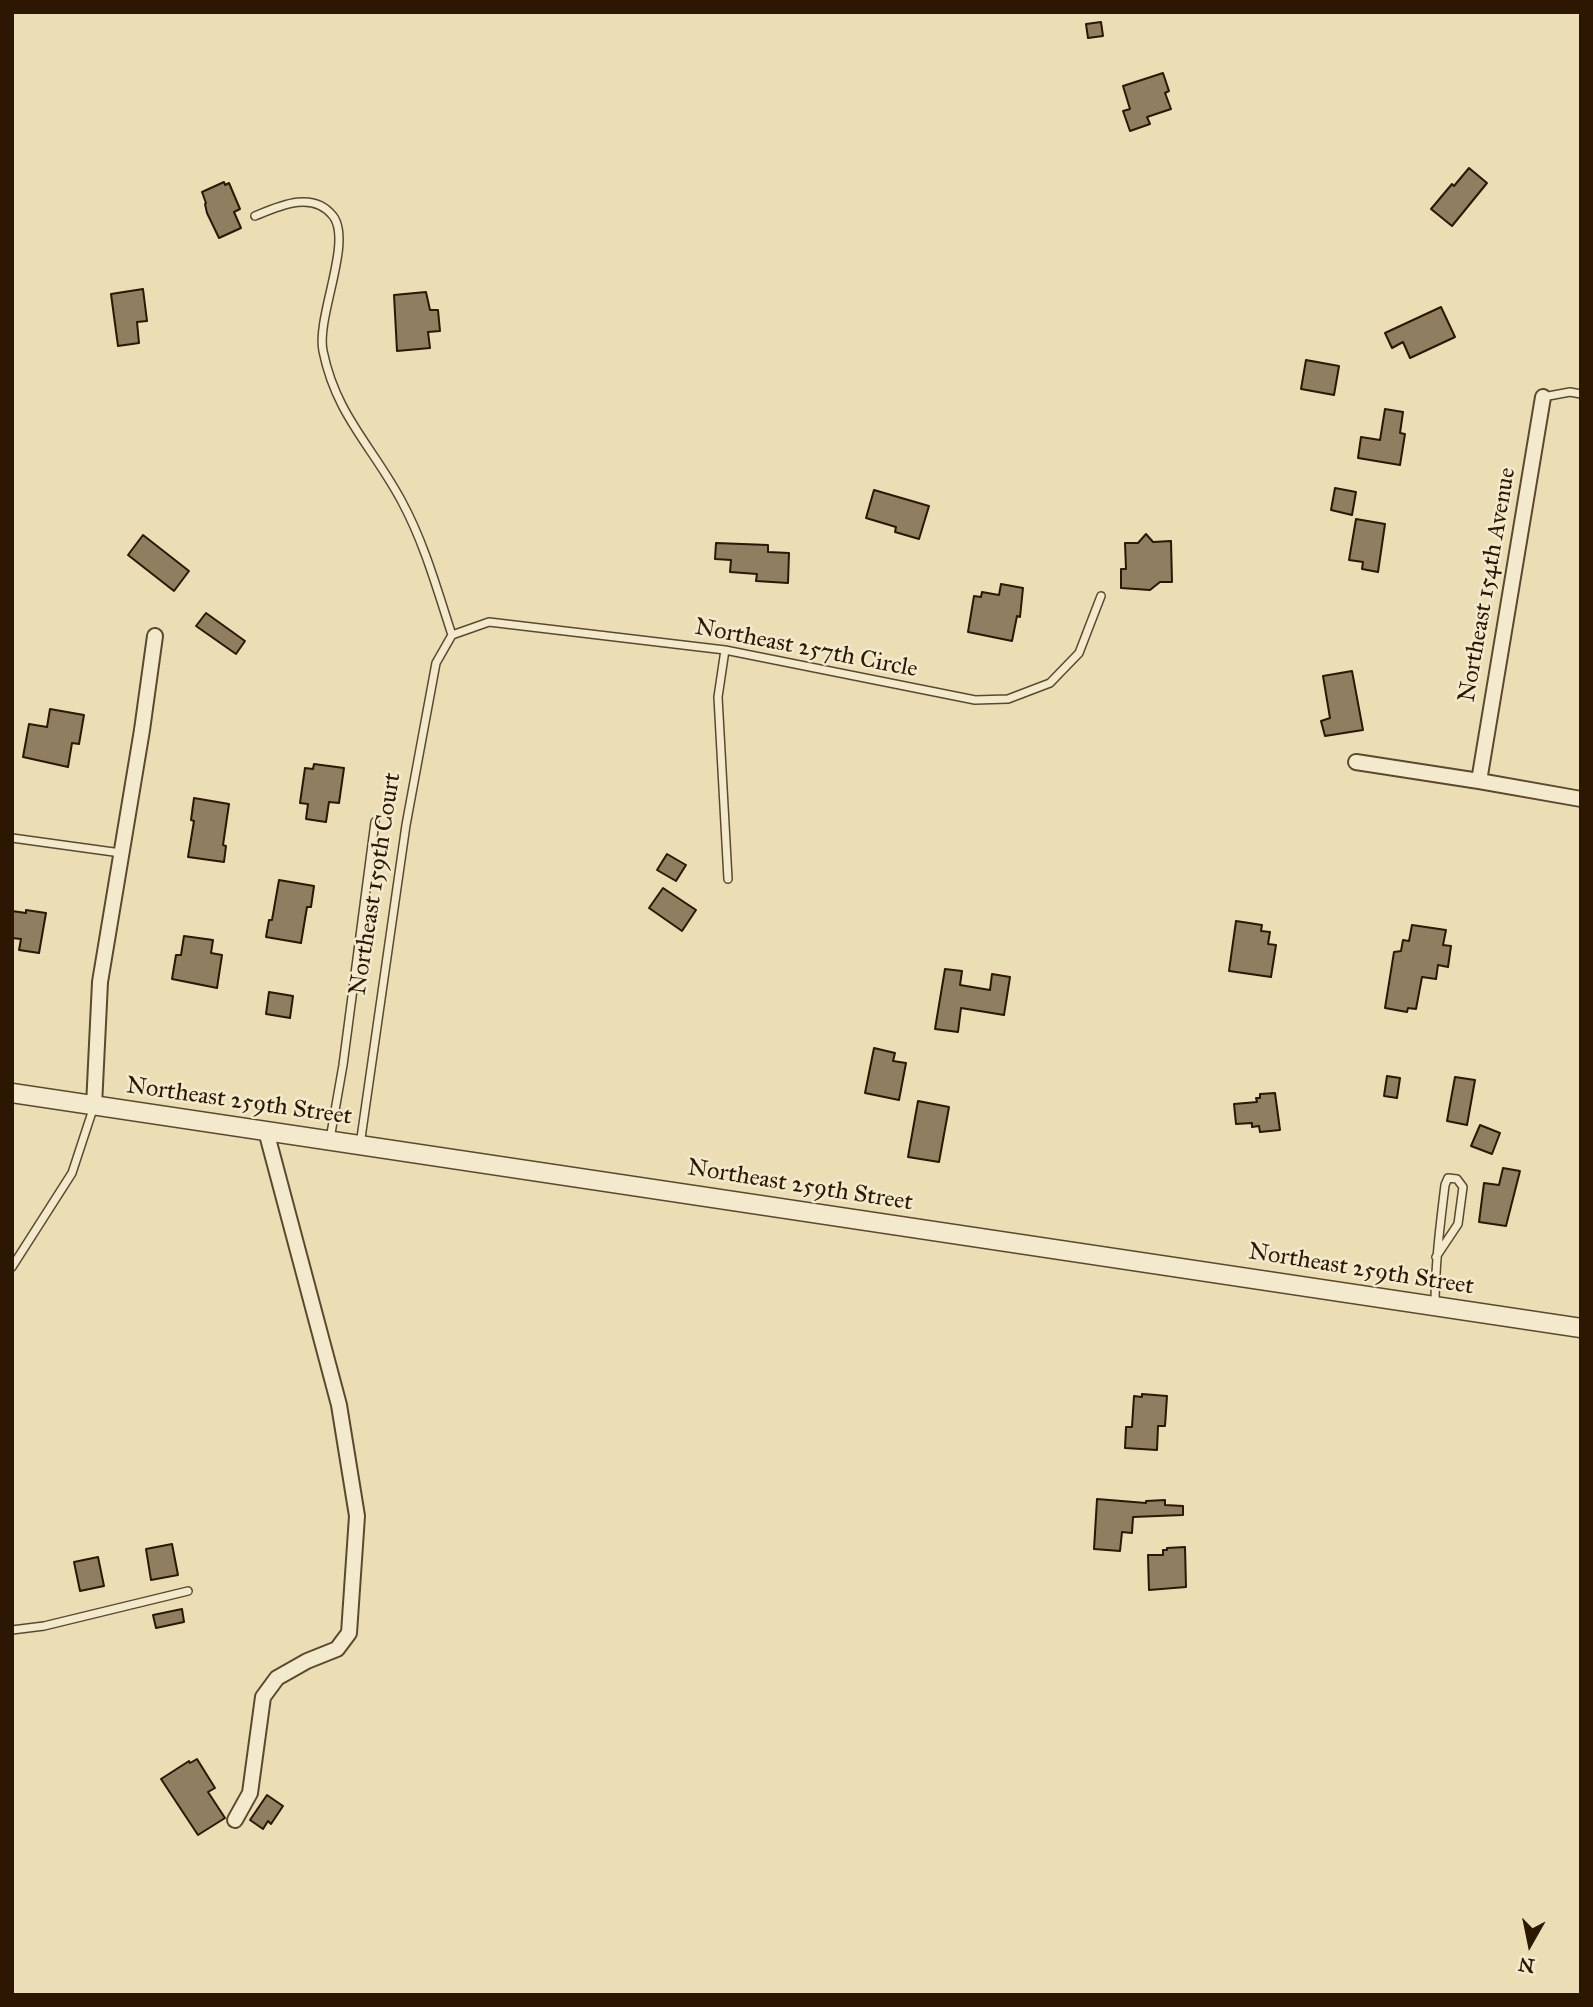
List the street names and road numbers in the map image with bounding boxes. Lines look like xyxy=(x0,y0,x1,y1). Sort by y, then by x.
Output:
street label: Northeast 154th Avenue xyxy=(1453,465,1523,705)
street label: Northeast 257th Circle xyxy=(692,613,920,685)
street label: Northeast 159th Court xyxy=(344,771,408,997)
street label: Northeast 259th Street xyxy=(124,1072,354,1132)
street label: Northeast 259th Street xyxy=(685,1154,915,1218)
street label: Northeast 259th Street xyxy=(1246,1238,1476,1302)

